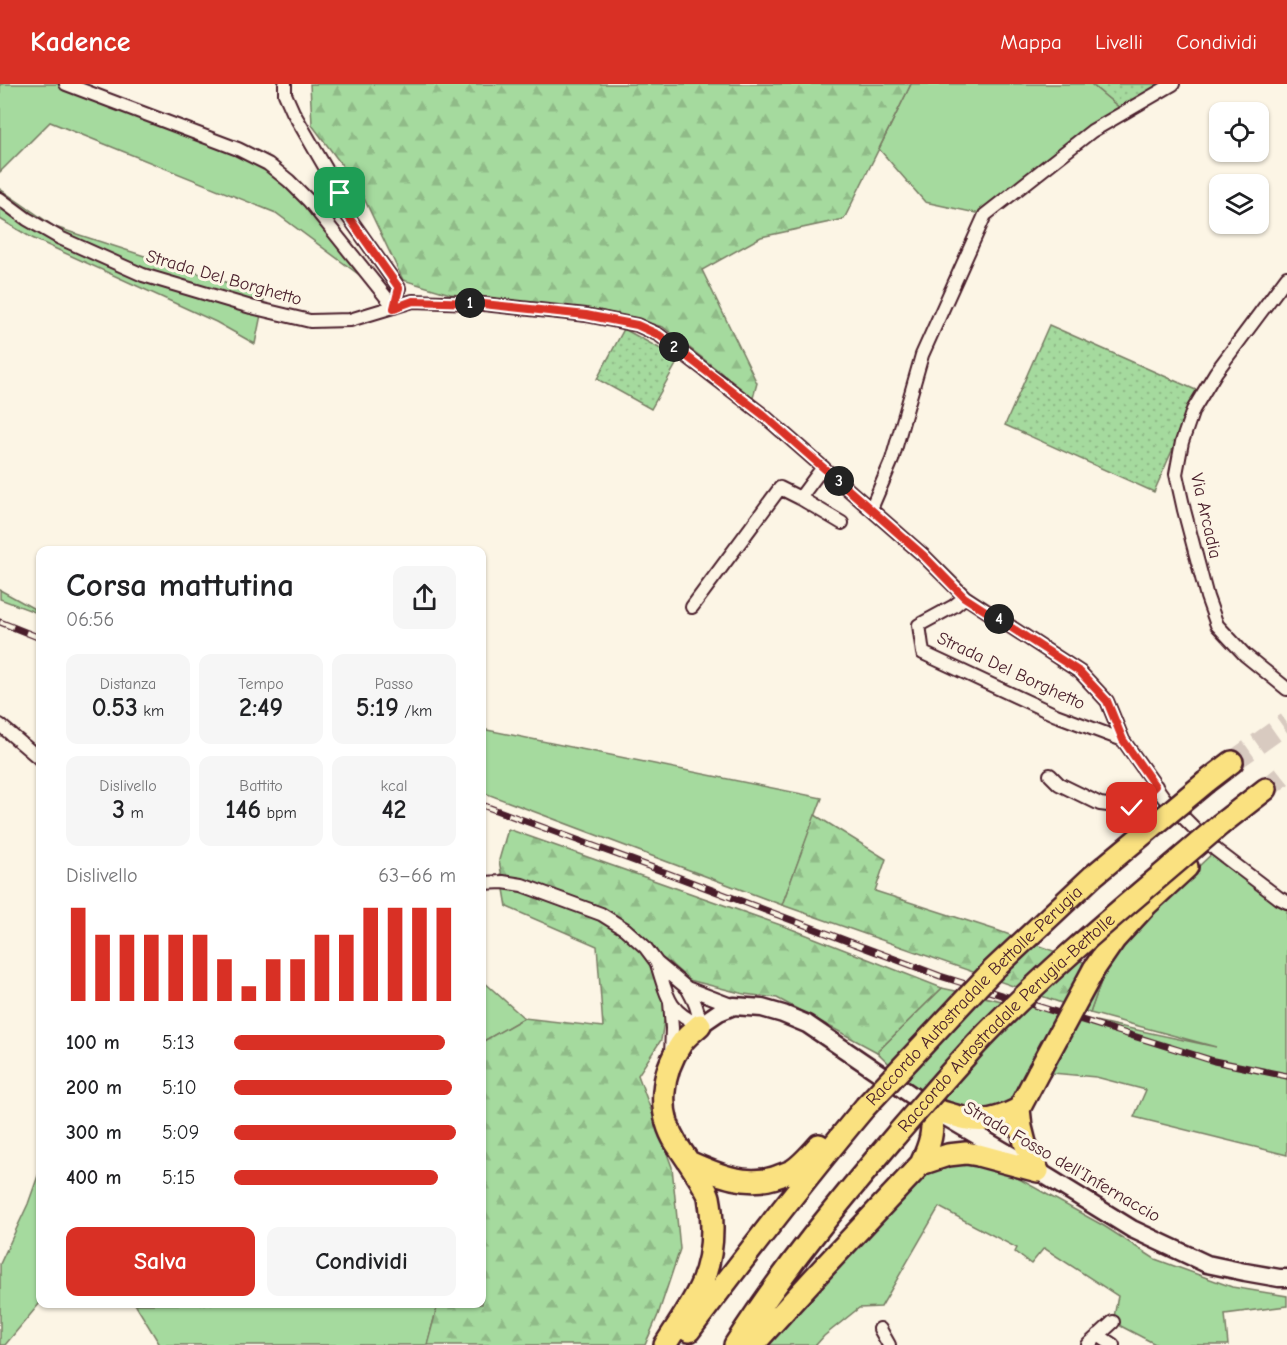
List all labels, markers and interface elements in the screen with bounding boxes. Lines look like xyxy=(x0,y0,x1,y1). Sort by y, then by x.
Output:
text: Kadence xyxy=(30,26,130,58)
text: Mappa xyxy=(1000,30,1062,54)
text: Livelli xyxy=(1095,30,1143,54)
text: Condividi xyxy=(1176,30,1257,54)
map controls xyxy=(1209,102,1269,234)
button: locate xyxy=(1209,102,1269,162)
pin xyxy=(314,167,365,218)
button: layers xyxy=(1209,174,1269,234)
icon: arrive xyxy=(323,176,356,209)
street label: Strada Del Borghetto xyxy=(144,246,304,310)
pin: 1 xyxy=(455,288,485,318)
text: 1 xyxy=(467,294,473,312)
pin: 2 xyxy=(659,332,689,362)
text: 2 xyxy=(670,338,678,356)
pin: 3 xyxy=(824,466,854,496)
street label: Via Arcadia xyxy=(1186,471,1226,561)
text: 3 xyxy=(835,472,843,490)
text: Corsa mattutina xyxy=(66,566,294,604)
button: share xyxy=(393,566,456,629)
pin: 4 xyxy=(984,604,1014,634)
text: 06:56 xyxy=(66,608,114,631)
text: 4 xyxy=(995,610,1003,628)
street label: Strada Del Borghetto xyxy=(934,627,1088,715)
text: Distanza xyxy=(100,675,156,693)
text: Tempo xyxy=(238,675,284,693)
text: Passo xyxy=(375,675,413,693)
text: 0.53 xyxy=(92,693,138,723)
text: 2:49 xyxy=(239,693,283,723)
text: 5:19 xyxy=(356,693,399,723)
text: km xyxy=(138,702,164,720)
text: /km xyxy=(399,702,432,720)
text: Dislivello xyxy=(99,777,157,795)
text: Battito xyxy=(239,777,283,795)
text: kcal xyxy=(381,777,407,795)
pin xyxy=(1106,782,1157,833)
icon: check xyxy=(1115,791,1148,824)
text: 3 xyxy=(112,795,125,825)
text: 146 xyxy=(225,795,261,825)
text: 42 xyxy=(381,795,407,825)
text: m xyxy=(125,804,144,822)
text: bpm xyxy=(261,804,297,822)
text: Dislivello xyxy=(66,864,138,887)
text: 63–66 m xyxy=(378,864,456,887)
street label: Raccordo Autostradale Bettolle-Perugia xyxy=(861,881,1087,1110)
street label: Raccordo Autostradale Perugia-Bettolle xyxy=(893,909,1119,1136)
text: 100 m xyxy=(66,1031,120,1054)
text: 5:13 xyxy=(162,1031,195,1054)
text: 200 m xyxy=(66,1076,122,1099)
text: 5:10 xyxy=(162,1076,197,1099)
street label: Strada Fosso dell'Infernaccio xyxy=(960,1097,1164,1227)
text: 300 m xyxy=(66,1121,122,1144)
text: 5:09 xyxy=(162,1121,199,1144)
text: 400 m xyxy=(66,1166,121,1189)
text: 5:15 xyxy=(162,1166,195,1189)
button: Salva xyxy=(66,1227,255,1296)
button: Condividi xyxy=(267,1227,456,1296)

